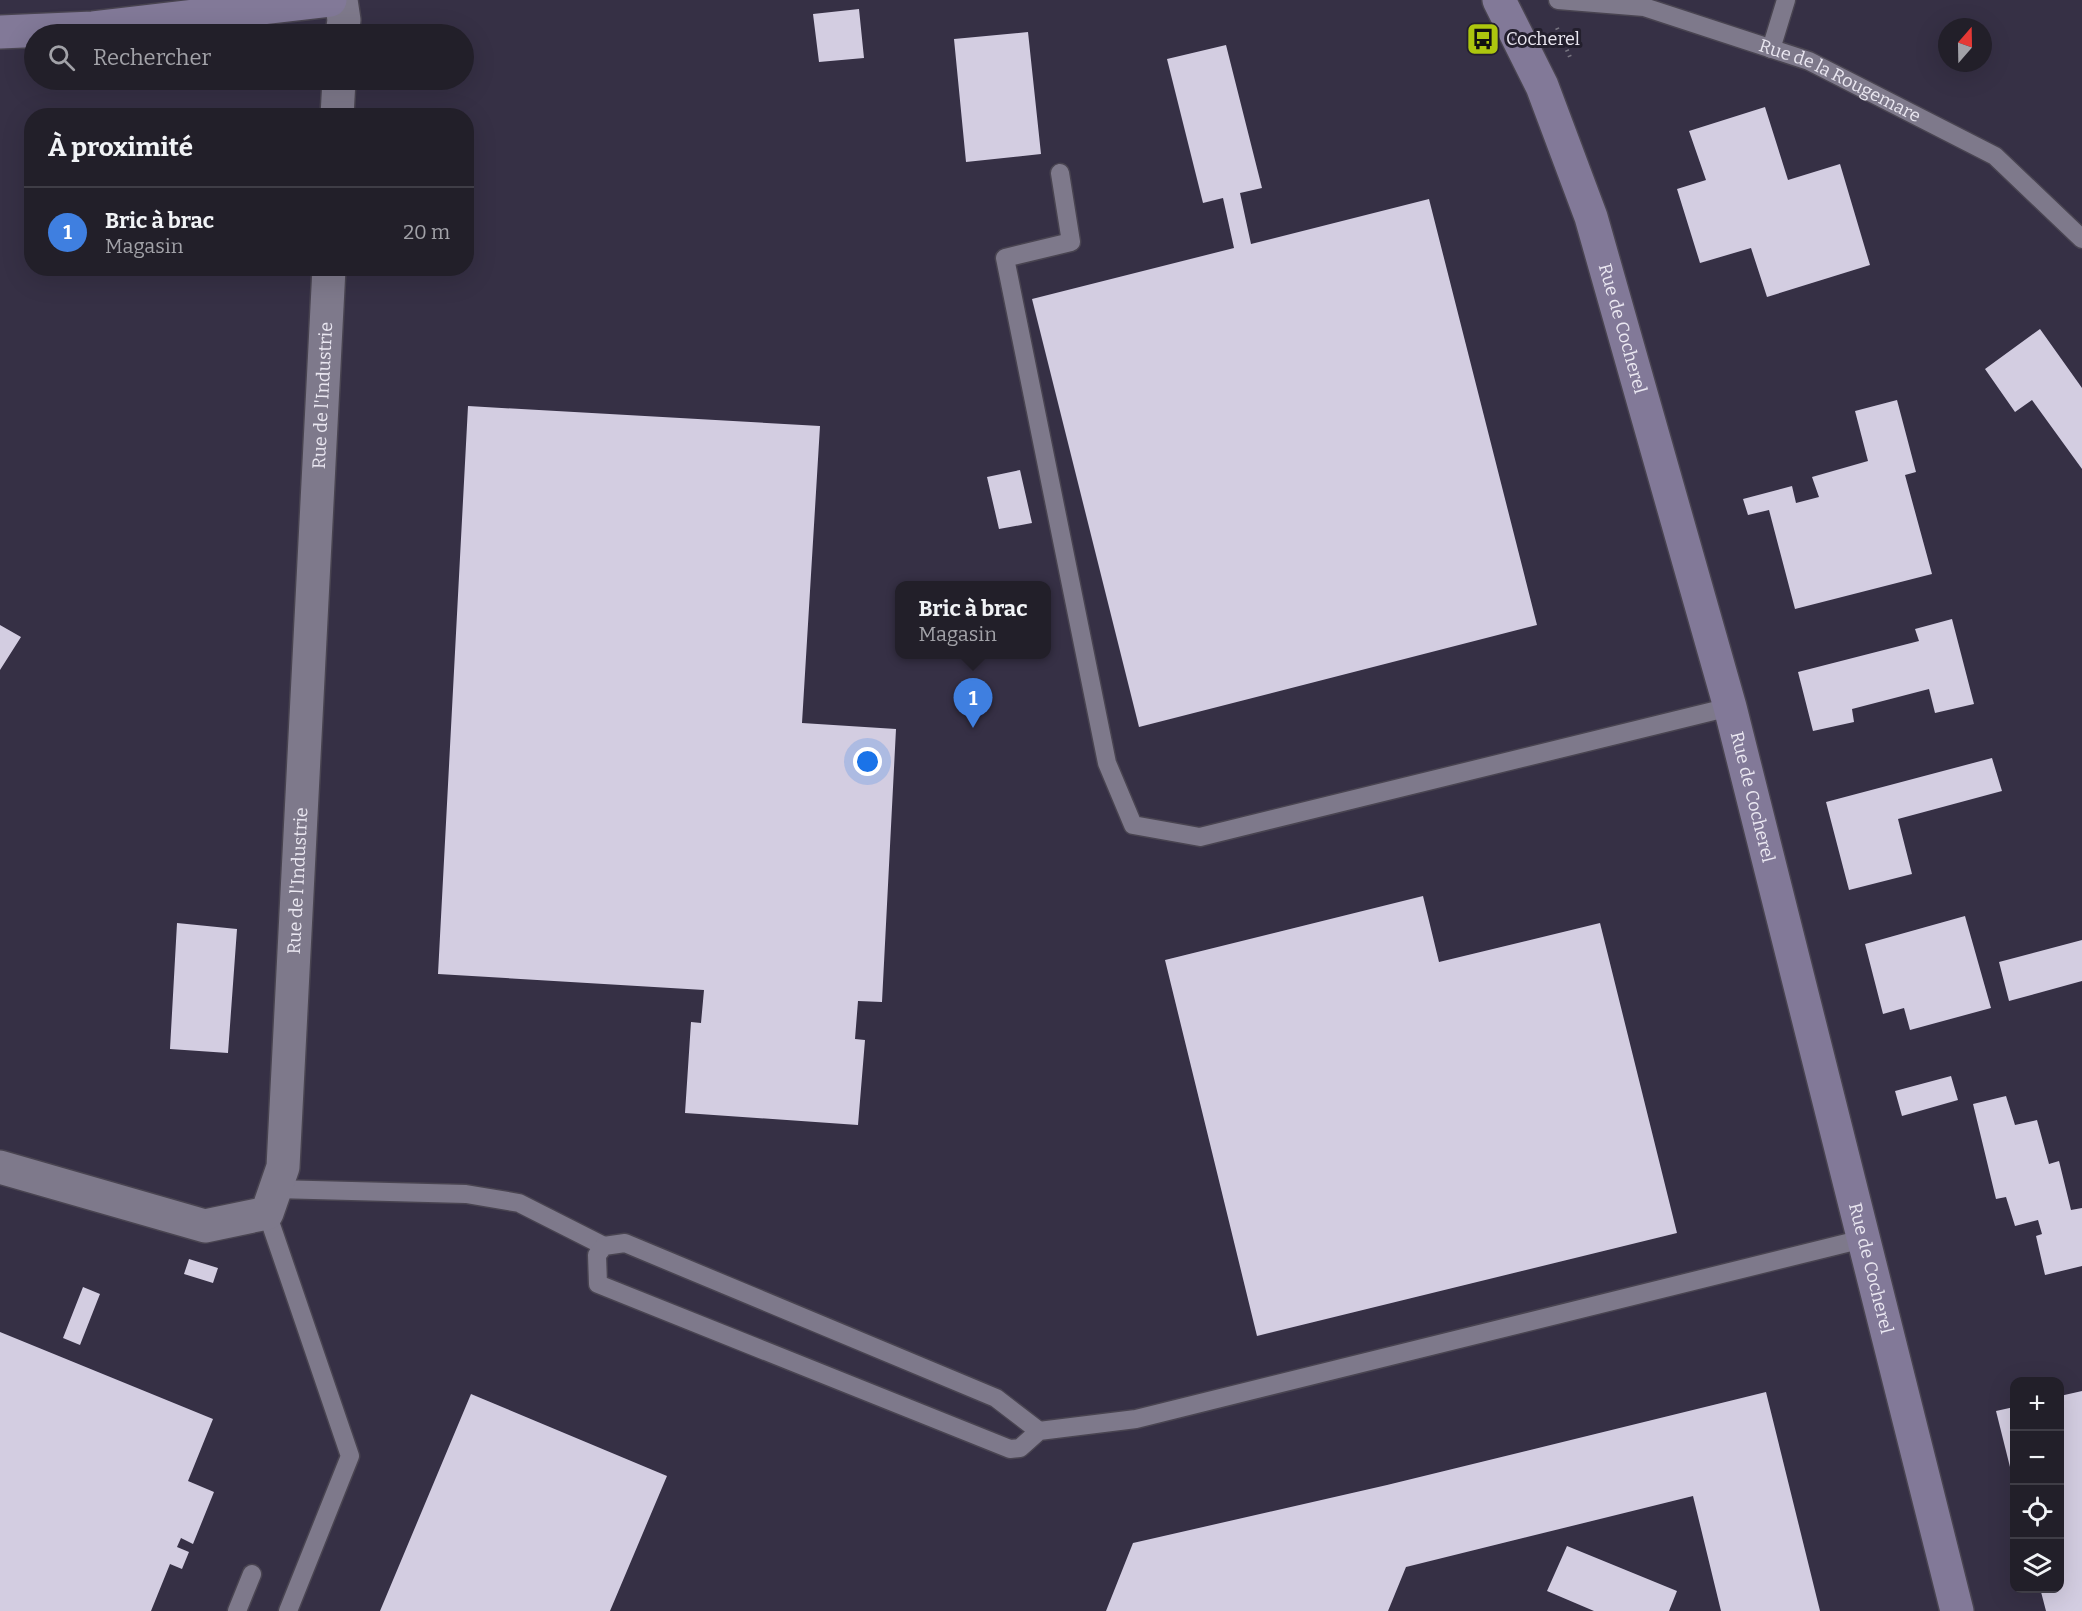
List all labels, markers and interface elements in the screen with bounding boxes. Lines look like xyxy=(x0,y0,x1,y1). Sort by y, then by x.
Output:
north arrow xyxy=(1938,18,1992,72)
bus stop icon: Cocherel xyxy=(1465,21,1501,57)
search box xyxy=(24,24,474,90)
place label: Cocherel xyxy=(1506,28,1580,50)
street label: Rue de la Rougemare xyxy=(1756,34,1924,127)
icon: search xyxy=(45,41,78,74)
text: Rechercher xyxy=(93,44,211,71)
text: À proximité xyxy=(48,132,193,163)
text: Bric à brac xyxy=(105,207,214,234)
text: 1 xyxy=(63,220,72,244)
text: 20 m xyxy=(403,220,450,244)
text: Magasin xyxy=(105,234,184,258)
street label: Rue de Cocherel xyxy=(1594,261,1652,396)
street label: Rue de l'Industrie xyxy=(308,321,337,469)
popup xyxy=(895,581,1051,659)
text: Bric à brac xyxy=(918,595,1028,622)
text: Magasin xyxy=(918,622,997,646)
pin: 1 xyxy=(954,678,992,728)
street label: Rue de Cocherel xyxy=(1726,729,1780,865)
your location xyxy=(853,747,882,776)
street label: Rue de l'Industrie xyxy=(283,807,312,955)
street label: Rue de Cocherel xyxy=(1844,1200,1898,1336)
map controls xyxy=(2010,1377,2064,1593)
button: + xyxy=(2010,1377,2064,1431)
button: − xyxy=(2010,1431,2064,1485)
button: locate xyxy=(2010,1485,2064,1539)
button: layers xyxy=(2010,1539,2064,1593)

